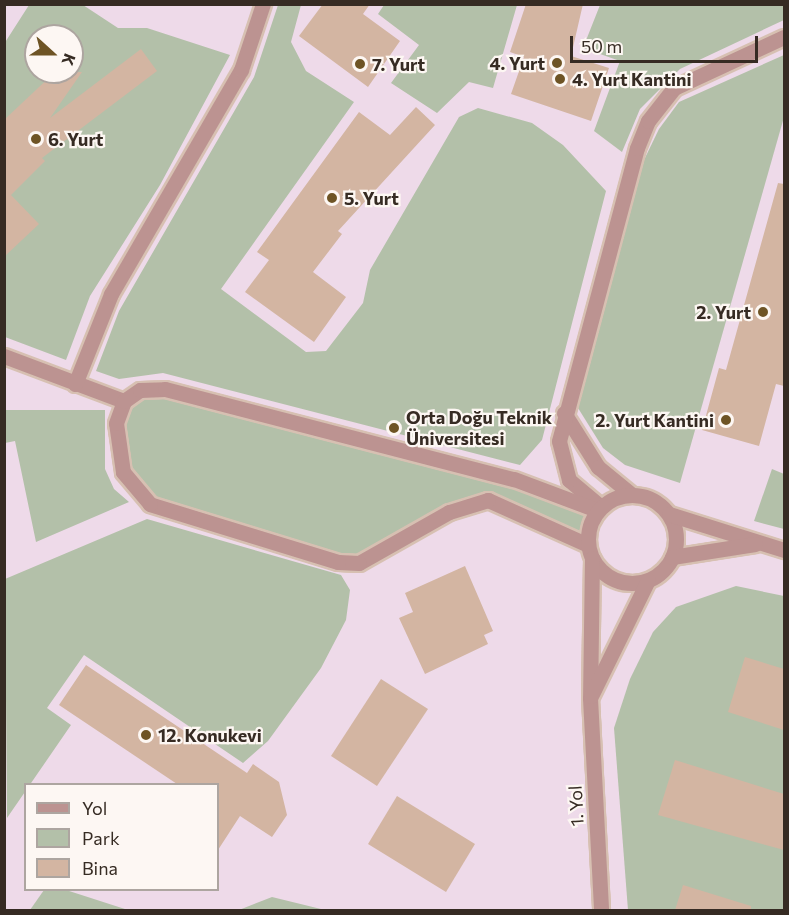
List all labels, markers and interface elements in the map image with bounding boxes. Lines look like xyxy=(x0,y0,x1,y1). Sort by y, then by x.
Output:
north arrow xyxy=(24,24,84,84)
scale bar xyxy=(573,24,760,62)
text: 50 m xyxy=(581,35,622,57)
text: K xyxy=(59,51,80,69)
place label: 4. Yurt xyxy=(489,52,545,74)
place label: 7. Yurt xyxy=(372,53,425,75)
marker: 4. Yurt xyxy=(550,56,564,70)
marker: 7. Yurt xyxy=(353,57,367,71)
place label: 4. Yurt Kantini xyxy=(572,68,691,90)
marker: 4. Yurt Kantini xyxy=(553,72,567,86)
place label: 6. Yurt xyxy=(48,128,103,150)
marker: 6. Yurt xyxy=(29,132,43,146)
place label: 5. Yurt xyxy=(344,187,399,209)
marker: 5. Yurt xyxy=(325,191,339,205)
place label: 2. Yurt xyxy=(696,301,751,323)
marker: 2. Yurt xyxy=(756,305,770,319)
place label: Orta Doğu Teknik Üniversitesi xyxy=(406,407,552,450)
place label: 2. Yurt Kantini xyxy=(595,409,714,431)
marker: 2. Yurt Kantini xyxy=(719,413,733,427)
marker: Orta Doğu Teknik Üniversitesi xyxy=(387,421,401,435)
place label: 12. Konukevi xyxy=(158,724,262,746)
marker: 12. Konukevi xyxy=(139,728,153,742)
legend xyxy=(24,783,219,891)
street label: 1. Yol xyxy=(564,785,588,827)
text: Yol xyxy=(82,797,107,819)
text: Park xyxy=(82,827,120,849)
text: Bina xyxy=(82,857,118,879)

